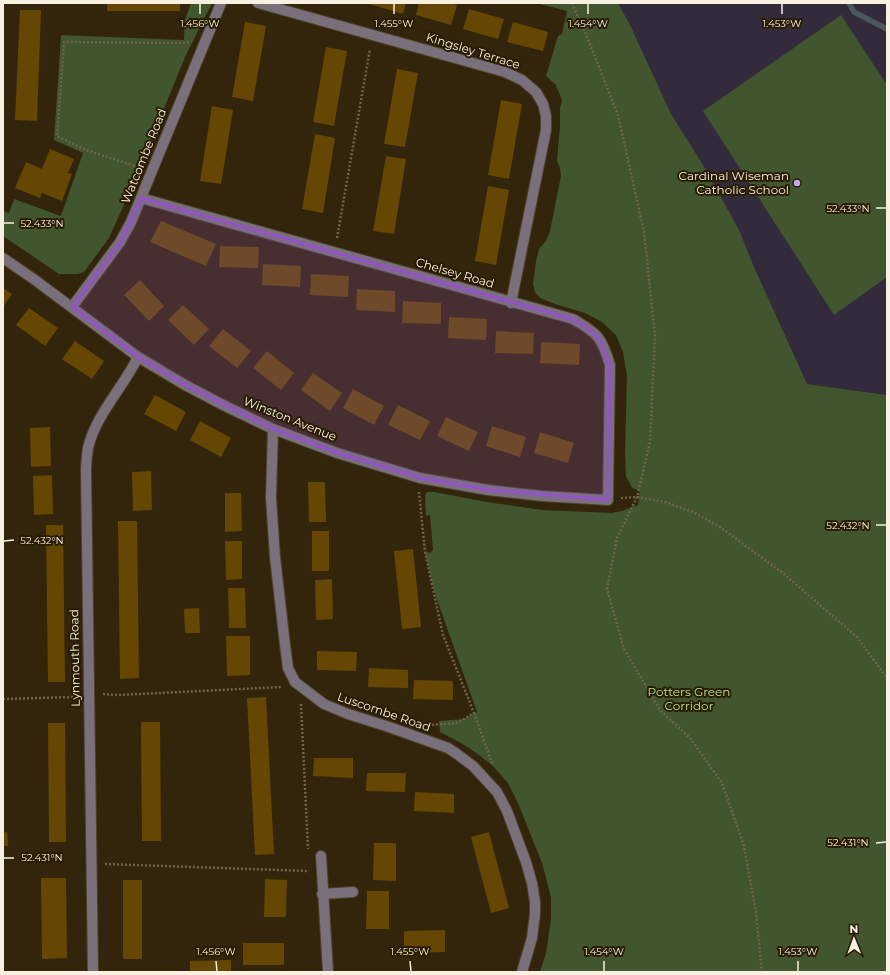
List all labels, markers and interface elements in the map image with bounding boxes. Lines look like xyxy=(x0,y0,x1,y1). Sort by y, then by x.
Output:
text: 1.456°W xyxy=(180,17,220,30)
text: 1.455°W xyxy=(375,17,413,30)
text: 1.454°W xyxy=(568,17,608,30)
text: 1.453°W xyxy=(763,17,801,30)
street label: Kingsley Terrace xyxy=(424,29,522,72)
street label: Watcombe Road xyxy=(118,106,169,206)
place label: Cardinal Wiseman Catholic School xyxy=(679,168,789,197)
marker: Cardinal Wiseman Catholic School xyxy=(792,178,802,188)
text: 52.433°N xyxy=(826,202,870,215)
text: 52.433°N xyxy=(20,217,64,230)
street label: Chelsey Road xyxy=(414,254,496,291)
street label: Winston Avenue xyxy=(241,393,339,444)
text: 52.432°N xyxy=(826,519,870,532)
text: 52.432°N xyxy=(20,534,64,547)
street label: Lynmouth Road xyxy=(66,609,83,707)
park label: Potters Green Corridor xyxy=(648,684,730,713)
street label: Luscombe Road xyxy=(336,689,433,735)
text: 52.431°N xyxy=(827,836,869,849)
text: 52.431°N xyxy=(21,851,63,864)
north arrow xyxy=(834,919,874,959)
text: N xyxy=(849,922,858,936)
text: 1.456°W xyxy=(196,945,236,958)
text: 1.455°W xyxy=(391,945,429,958)
text: 1.454°W xyxy=(584,945,624,958)
text: 1.453°W xyxy=(779,945,817,958)

